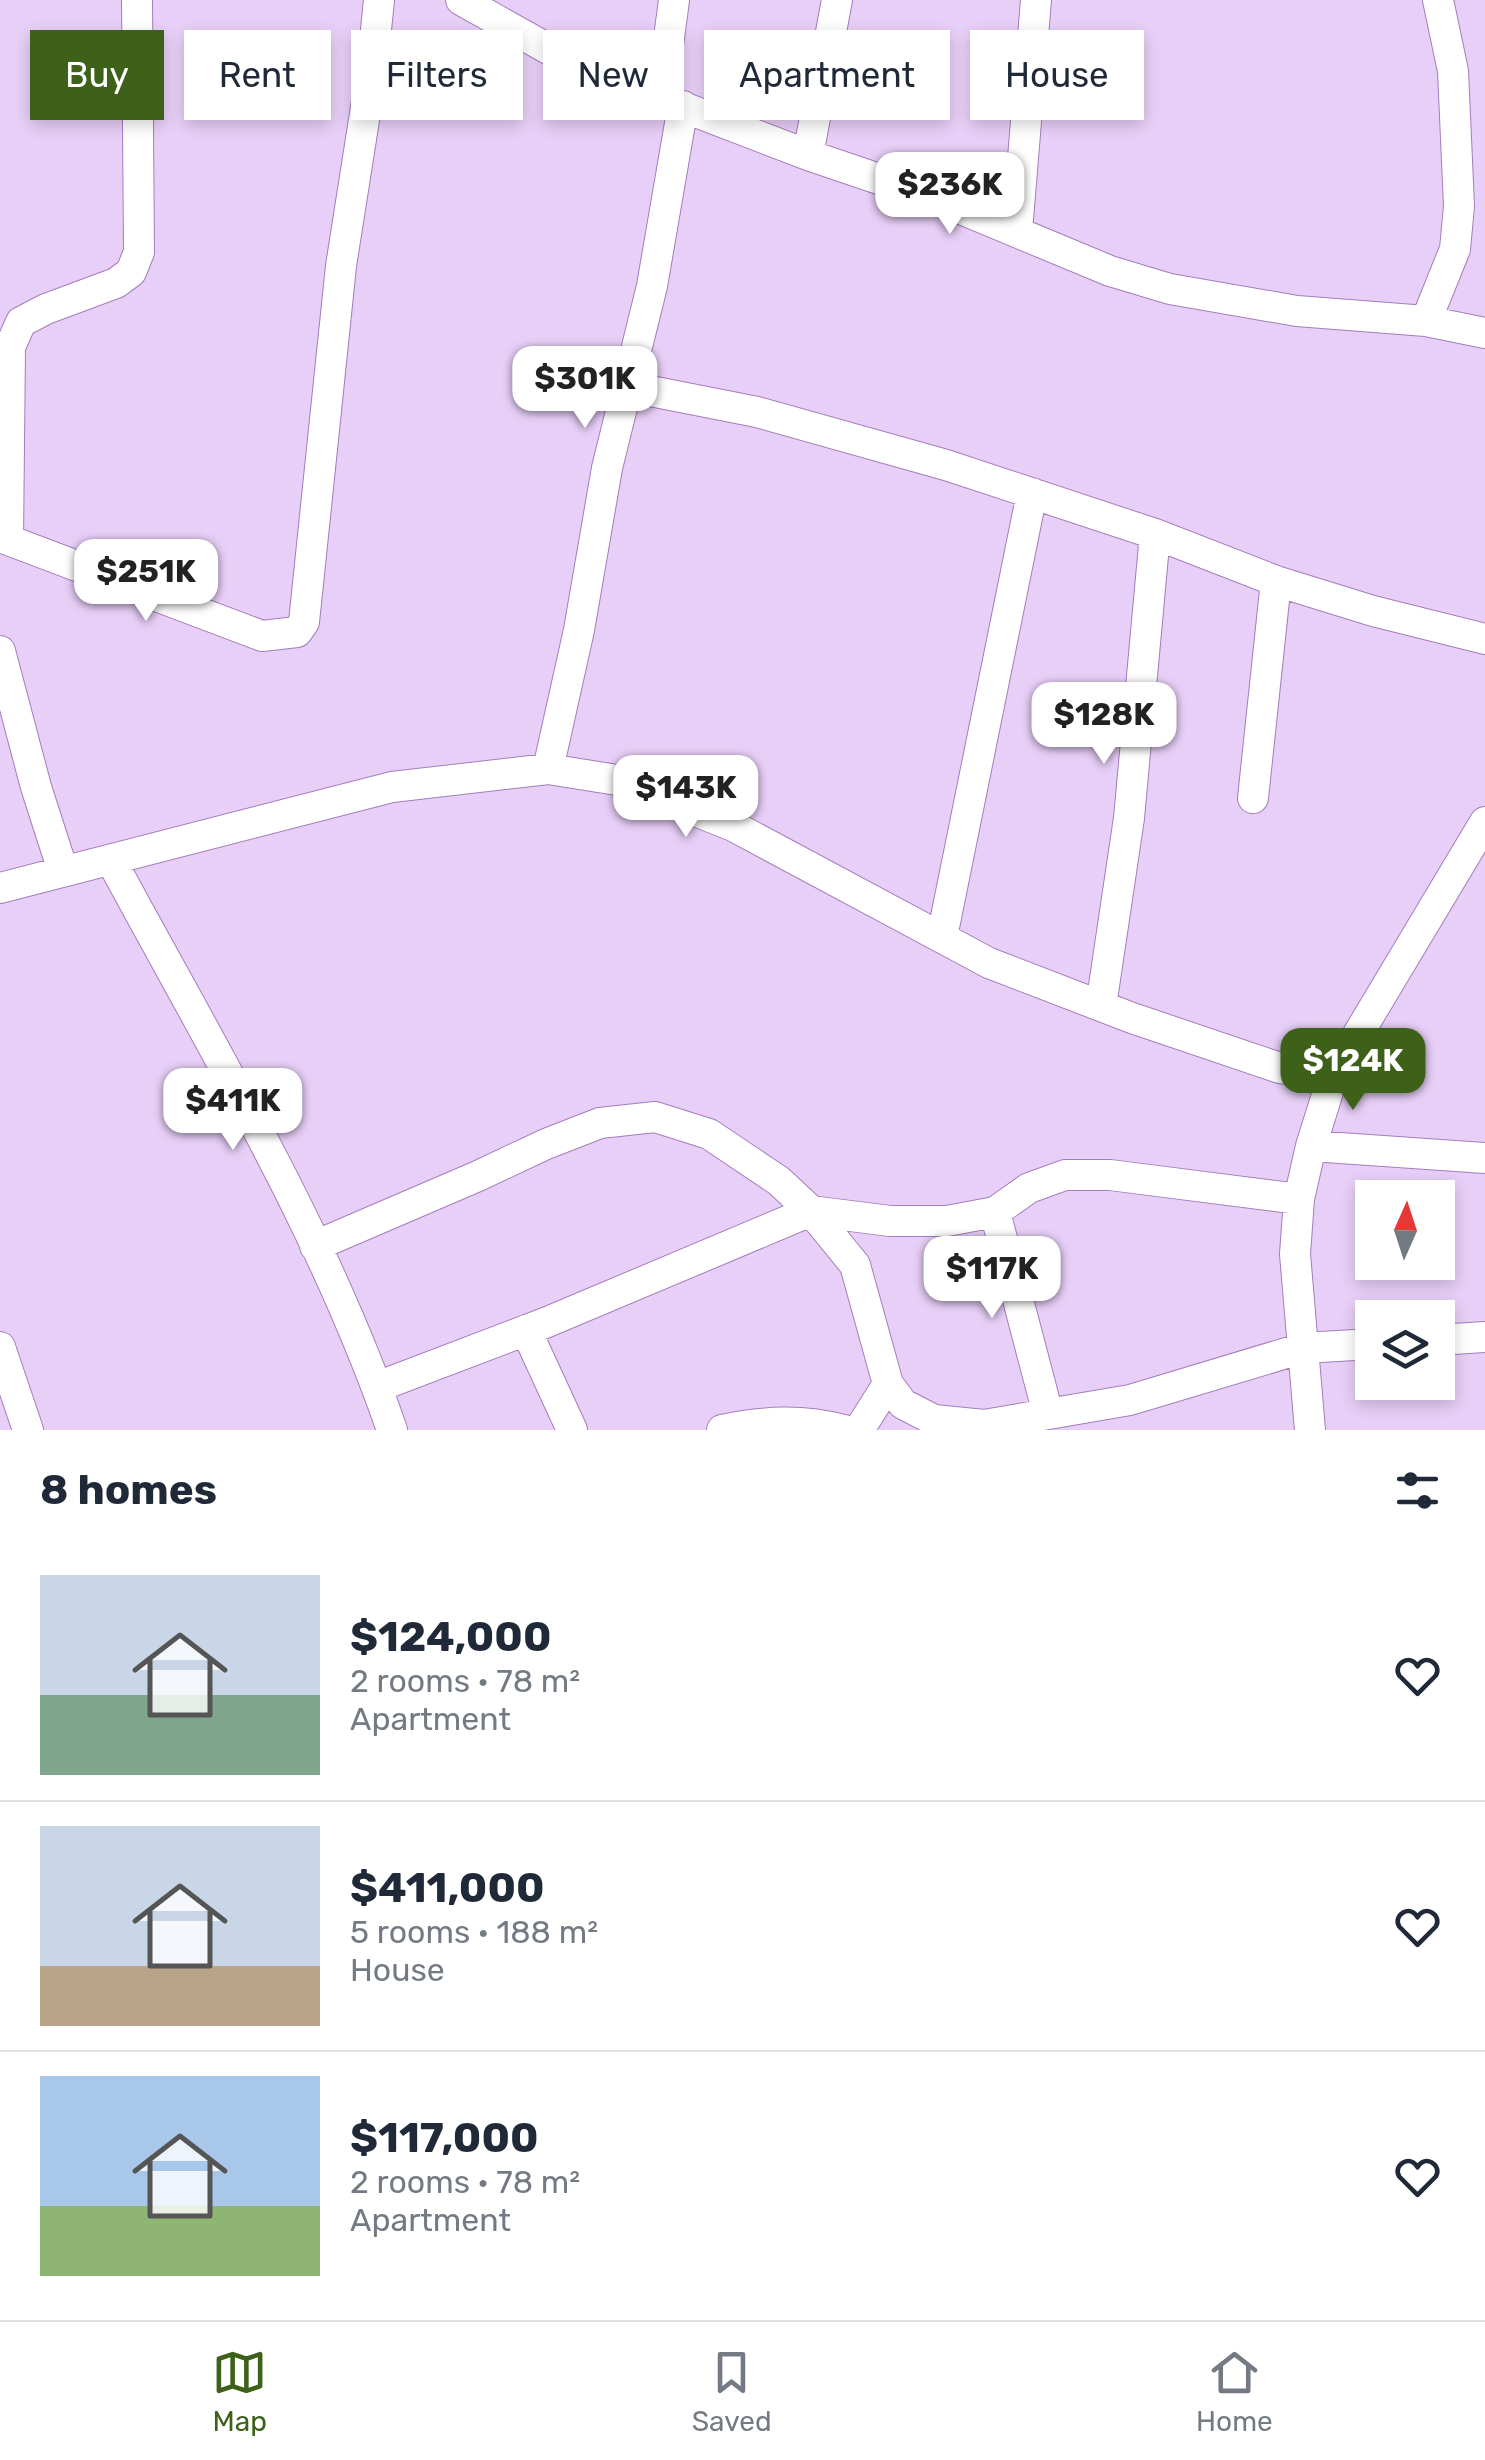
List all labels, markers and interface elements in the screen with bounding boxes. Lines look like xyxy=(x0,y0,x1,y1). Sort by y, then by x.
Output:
chip: Buy xyxy=(30,30,164,120)
chip: Rent xyxy=(184,30,331,120)
chip: Filters xyxy=(351,30,523,120)
chip: New xyxy=(543,30,684,120)
chip: Apartment xyxy=(704,30,950,120)
chip: House xyxy=(970,30,1144,120)
pin: $236K xyxy=(880,152,1020,237)
text: $236K xyxy=(897,165,1003,203)
pin: $301K xyxy=(515,346,655,431)
text: $301K xyxy=(534,359,636,397)
pin: $251K xyxy=(76,539,216,624)
text: $251K xyxy=(96,552,196,590)
pin: $128K xyxy=(1034,682,1174,767)
text: $128K xyxy=(1054,695,1154,733)
pin: $143K xyxy=(616,755,756,840)
text: $143K xyxy=(635,768,737,806)
pin: $124K xyxy=(1283,1028,1423,1113)
text: $124K xyxy=(1302,1041,1404,1079)
pin: $411K xyxy=(163,1068,303,1153)
text: $411K xyxy=(185,1081,281,1119)
north arrow xyxy=(1355,1180,1455,1280)
map controls xyxy=(1355,1180,1455,1400)
pin: $117K xyxy=(922,1236,1062,1321)
text: $117K xyxy=(946,1249,1038,1287)
button: layers xyxy=(1355,1300,1455,1400)
icon: filters xyxy=(1390,1463,1445,1518)
text: 8 homes xyxy=(40,1465,217,1515)
text: $124,000 xyxy=(350,1612,552,1662)
icon: home xyxy=(120,1615,240,1735)
icon: heart xyxy=(1390,1648,1445,1703)
text: 2 rooms · 78 m² xyxy=(350,1662,580,1700)
text: Apartment xyxy=(350,1700,511,1738)
text: $411,000 xyxy=(350,1863,545,1913)
icon: home xyxy=(120,1866,240,1986)
icon: heart xyxy=(1390,1899,1445,1954)
text: 5 rooms · 188 m² xyxy=(350,1913,598,1951)
text: House xyxy=(350,1951,445,1989)
text: $117,000 xyxy=(350,2113,539,2163)
icon: home xyxy=(120,2116,240,2236)
icon: heart xyxy=(1390,2149,1445,2204)
text: 2 rooms · 78 m² xyxy=(350,2163,580,2201)
text: Apartment xyxy=(350,2201,511,2239)
tab: Map xyxy=(212,2345,267,2438)
tab: Saved xyxy=(692,2345,772,2438)
tab: Home xyxy=(1196,2345,1273,2438)

